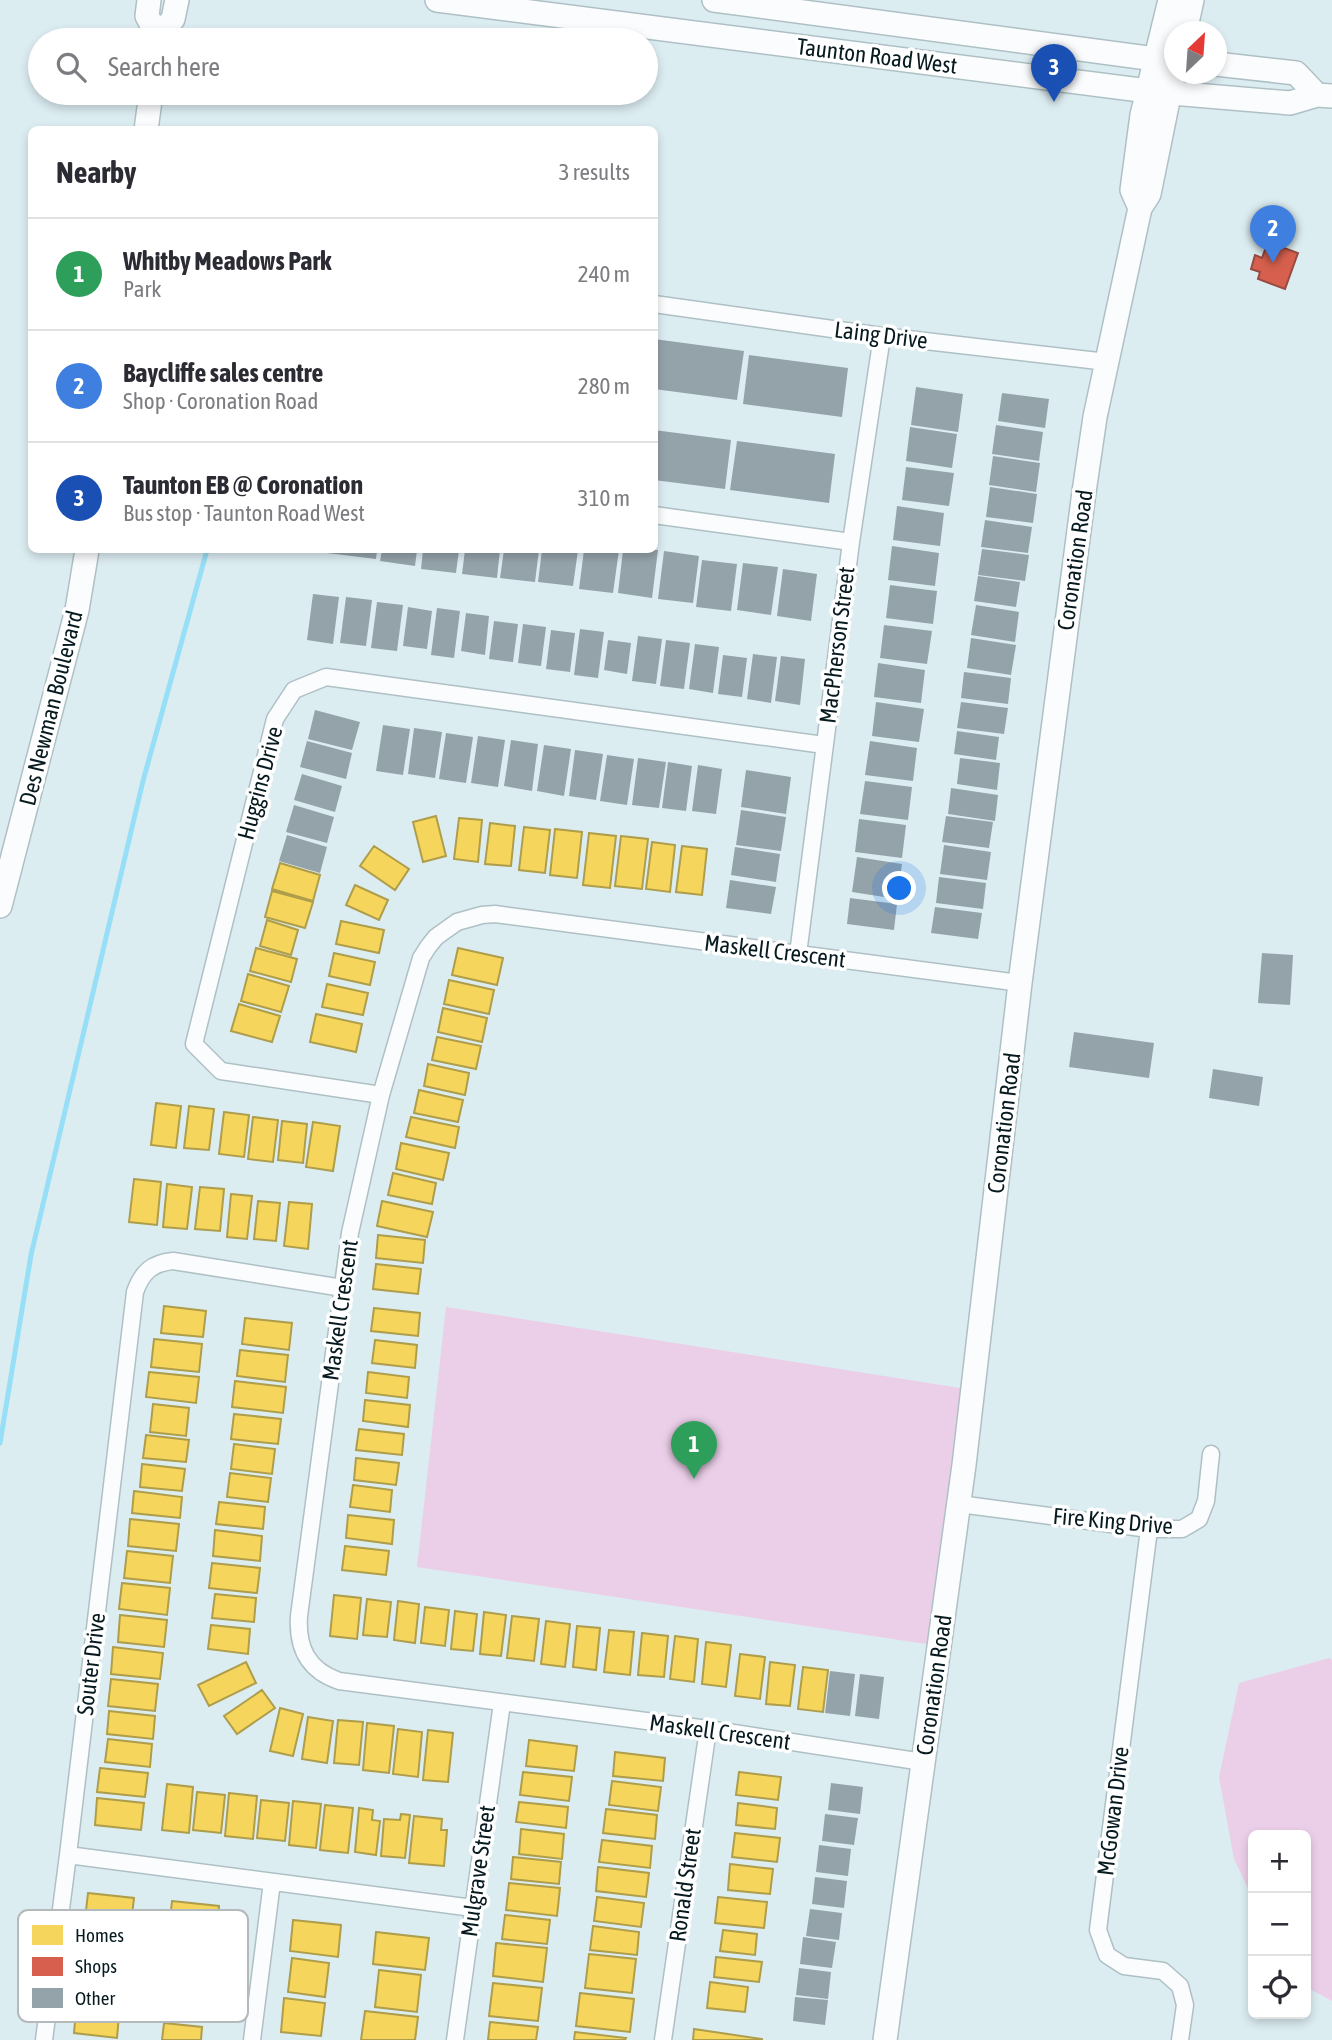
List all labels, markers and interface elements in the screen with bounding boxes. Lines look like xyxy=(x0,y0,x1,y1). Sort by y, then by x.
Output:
north arrow xyxy=(1164,21,1227,84)
search box xyxy=(28,28,658,105)
street label: Taunton Road West xyxy=(795,33,959,79)
pin: 3 xyxy=(1031,44,1077,102)
icon: search xyxy=(52,48,90,86)
text: Search here xyxy=(108,52,220,82)
text: Nearby xyxy=(56,155,136,189)
text: 3 results xyxy=(559,159,630,185)
pin: 2 xyxy=(1250,205,1296,263)
text: Whitby Meadows Park xyxy=(123,246,332,276)
text: 1 xyxy=(74,261,84,287)
text: 240 m xyxy=(578,261,630,287)
text: Park xyxy=(123,276,161,302)
street label: Laing Drive xyxy=(833,316,929,354)
text: Baycliffe sales centre xyxy=(123,358,323,388)
text: 2 xyxy=(74,373,84,399)
text: 280 m xyxy=(578,373,630,399)
text: Shop · Coronation Road xyxy=(123,388,318,414)
text: Taunton EB @ Coronation xyxy=(123,470,363,500)
text: 3 xyxy=(74,485,84,511)
text: 310 m xyxy=(578,485,630,511)
street label: Coronation Road xyxy=(1052,488,1098,632)
text: Bus stop · Taunton Road West xyxy=(123,500,365,526)
street label: MacPherson Street xyxy=(814,565,860,725)
street label: Des Newman Boulevard xyxy=(14,608,88,808)
street label: Huggins Drive xyxy=(232,724,288,842)
your location xyxy=(882,871,916,905)
street label: Maskell Crescent xyxy=(703,929,847,973)
street label: Coronation Road xyxy=(982,1051,1026,1195)
street label: Maskell Crescent xyxy=(317,1238,363,1382)
pin: 1 xyxy=(671,1421,717,1479)
street label: Fire King Drive xyxy=(1052,1503,1174,1539)
street label: Souter Drive xyxy=(72,1611,110,1717)
street label: Coronation Road xyxy=(911,1613,957,1757)
street label: Maskell Crescent xyxy=(648,1709,792,1755)
street label: McGowan Drive xyxy=(1092,1745,1134,1877)
street label: Mulgrave Street xyxy=(456,1804,500,1938)
street label: Ronald Street xyxy=(664,1826,706,1944)
map controls xyxy=(1248,1830,1311,2019)
button: + xyxy=(1248,1830,1311,1893)
button: − xyxy=(1248,1893,1311,1956)
legend xyxy=(18,1910,248,2022)
text: Homes xyxy=(75,1924,124,1946)
text: Shops xyxy=(75,1955,117,1977)
button: locate xyxy=(1248,1956,1311,2019)
text: Other xyxy=(75,1987,115,2009)

